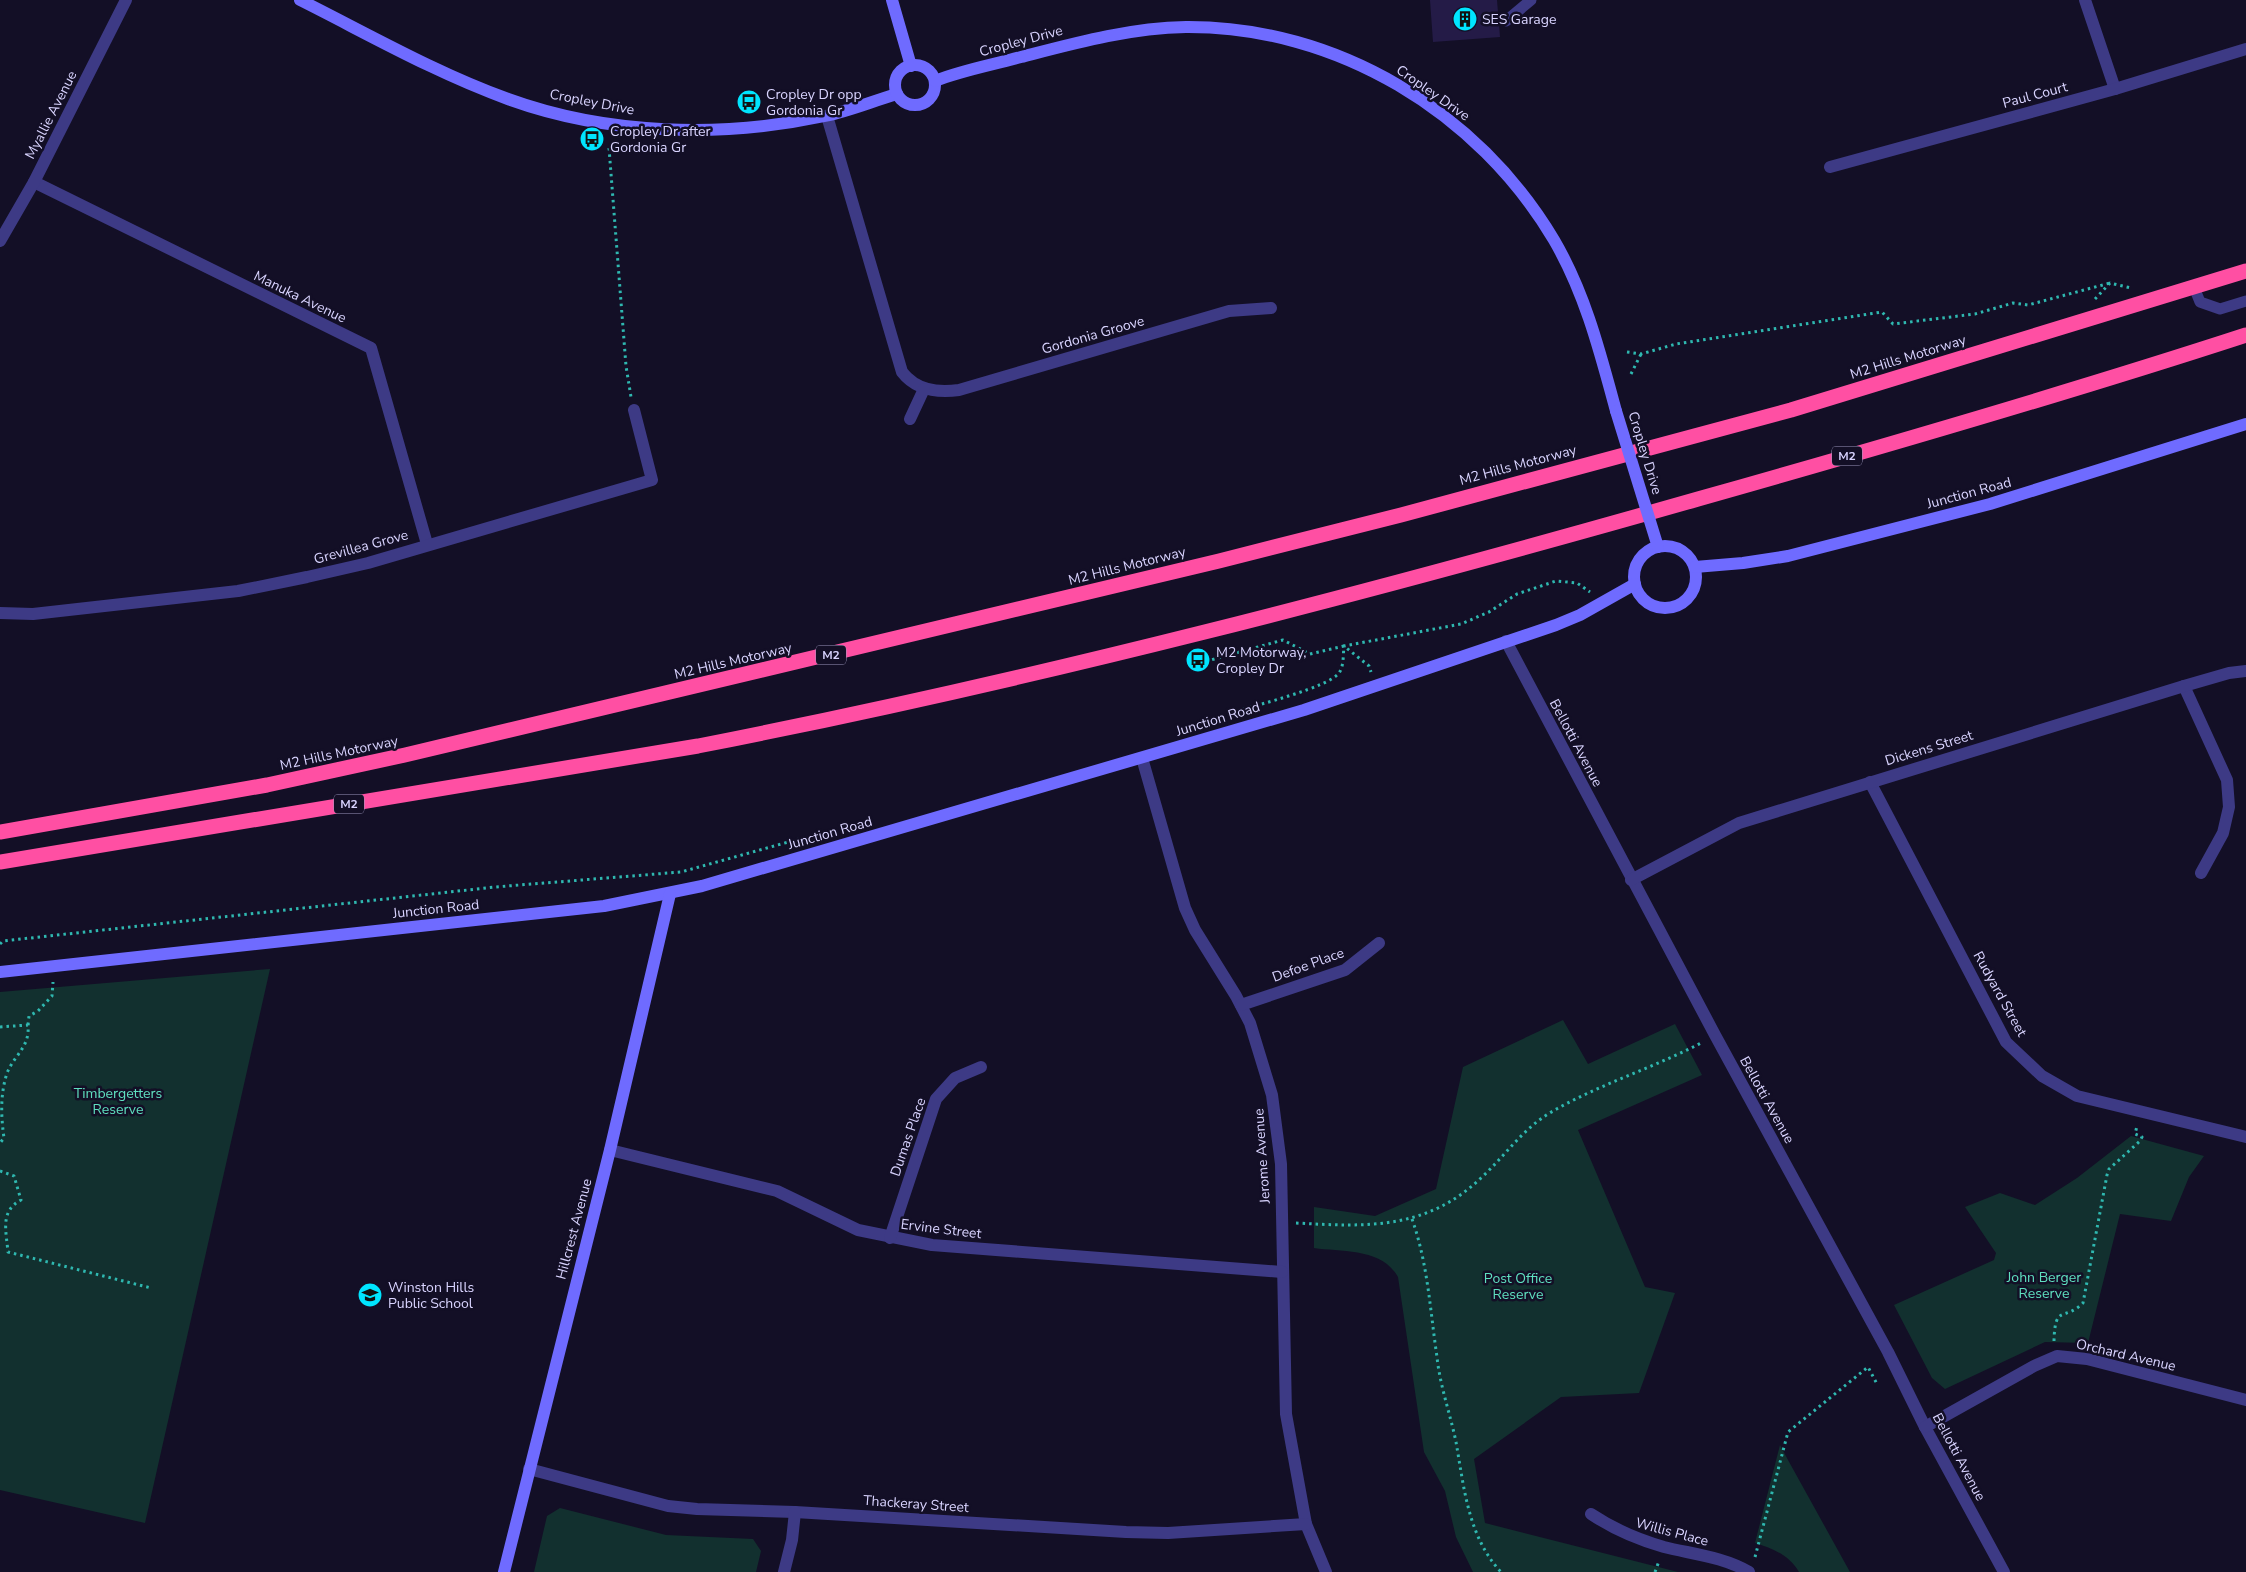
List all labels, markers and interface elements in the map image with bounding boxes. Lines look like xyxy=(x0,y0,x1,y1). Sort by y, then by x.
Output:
building icon: SES Garage xyxy=(1452,6,1478,32)
place label: SES Garage xyxy=(1482,10,1556,29)
street label: Cropley Drive xyxy=(977,21,1065,61)
street label: Cropley Drive xyxy=(1392,61,1474,125)
street label: Myallie Avenue xyxy=(21,68,81,162)
street label: Paul Court xyxy=(2000,77,2070,113)
street label: Cropley Drive xyxy=(548,84,636,120)
place label: Cropley Dr opp Gordonia Gr xyxy=(766,85,862,120)
bus stop icon: Cropley Dr opp Gordonia Gr xyxy=(736,89,762,115)
place label: Cropley Dr after Gordonia Gr xyxy=(610,122,711,157)
bus stop icon: Cropley Dr after Gordonia Gr xyxy=(579,126,605,152)
street label: Manuka Avenue xyxy=(251,266,349,328)
street label: Gordonia Groove xyxy=(1039,311,1147,359)
street label: M2 Hills Motorway xyxy=(1848,330,1969,384)
street label: Cropley Drive xyxy=(1623,409,1667,497)
street label: M2 Hills Motorway xyxy=(1457,440,1579,490)
road number: M2 xyxy=(1832,446,1862,466)
street label: Junction Road xyxy=(1924,473,2013,514)
street label: Grevillea Grove xyxy=(312,525,410,569)
street label: M2 Hills Motorway xyxy=(1066,542,1188,590)
street label: M2 Hills Motorway xyxy=(672,638,795,684)
place label: M2 Motorway, Cropley Dr xyxy=(1216,643,1306,678)
road number: M2 xyxy=(816,646,846,664)
bus stop icon: M2 Motorway, Cropley Dr xyxy=(1185,647,1211,673)
street label: Bellotti Avenue xyxy=(1545,696,1607,790)
street label: Junction Road xyxy=(1173,697,1262,741)
street label: Dickens Street xyxy=(1883,726,1975,770)
street label: M2 Hills Motorway xyxy=(278,731,401,775)
road number: M2 xyxy=(334,794,364,814)
street label: Junction Road xyxy=(785,812,874,854)
street label: Junction Road xyxy=(391,895,480,923)
street label: Defoe Place xyxy=(1269,943,1347,987)
street label: Rudyard Street xyxy=(1969,948,2031,1040)
street label: Bellotti Avenue xyxy=(1735,1053,1799,1147)
park label: Timbergetters Reserve xyxy=(74,1084,163,1119)
street label: Dumas Place xyxy=(886,1095,930,1179)
street label: Jerome Avenue xyxy=(1249,1108,1275,1205)
street label: Hillcrest Avenue xyxy=(551,1176,597,1282)
street label: Ervine Street xyxy=(900,1215,983,1243)
park label: John Berger Reserve xyxy=(2006,1268,2081,1303)
park label: Post Office Reserve xyxy=(1484,1269,1552,1304)
place label: Winston Hills Public School xyxy=(388,1278,475,1313)
school or university icon: Winston Hills Public School xyxy=(357,1282,383,1308)
street label: Orchard Avenue xyxy=(2074,1334,2178,1376)
street label: Bellotti Avenue xyxy=(1928,1410,1990,1504)
street label: Thackeray Street xyxy=(863,1491,970,1517)
street label: Willis Place xyxy=(1633,1513,1711,1551)

